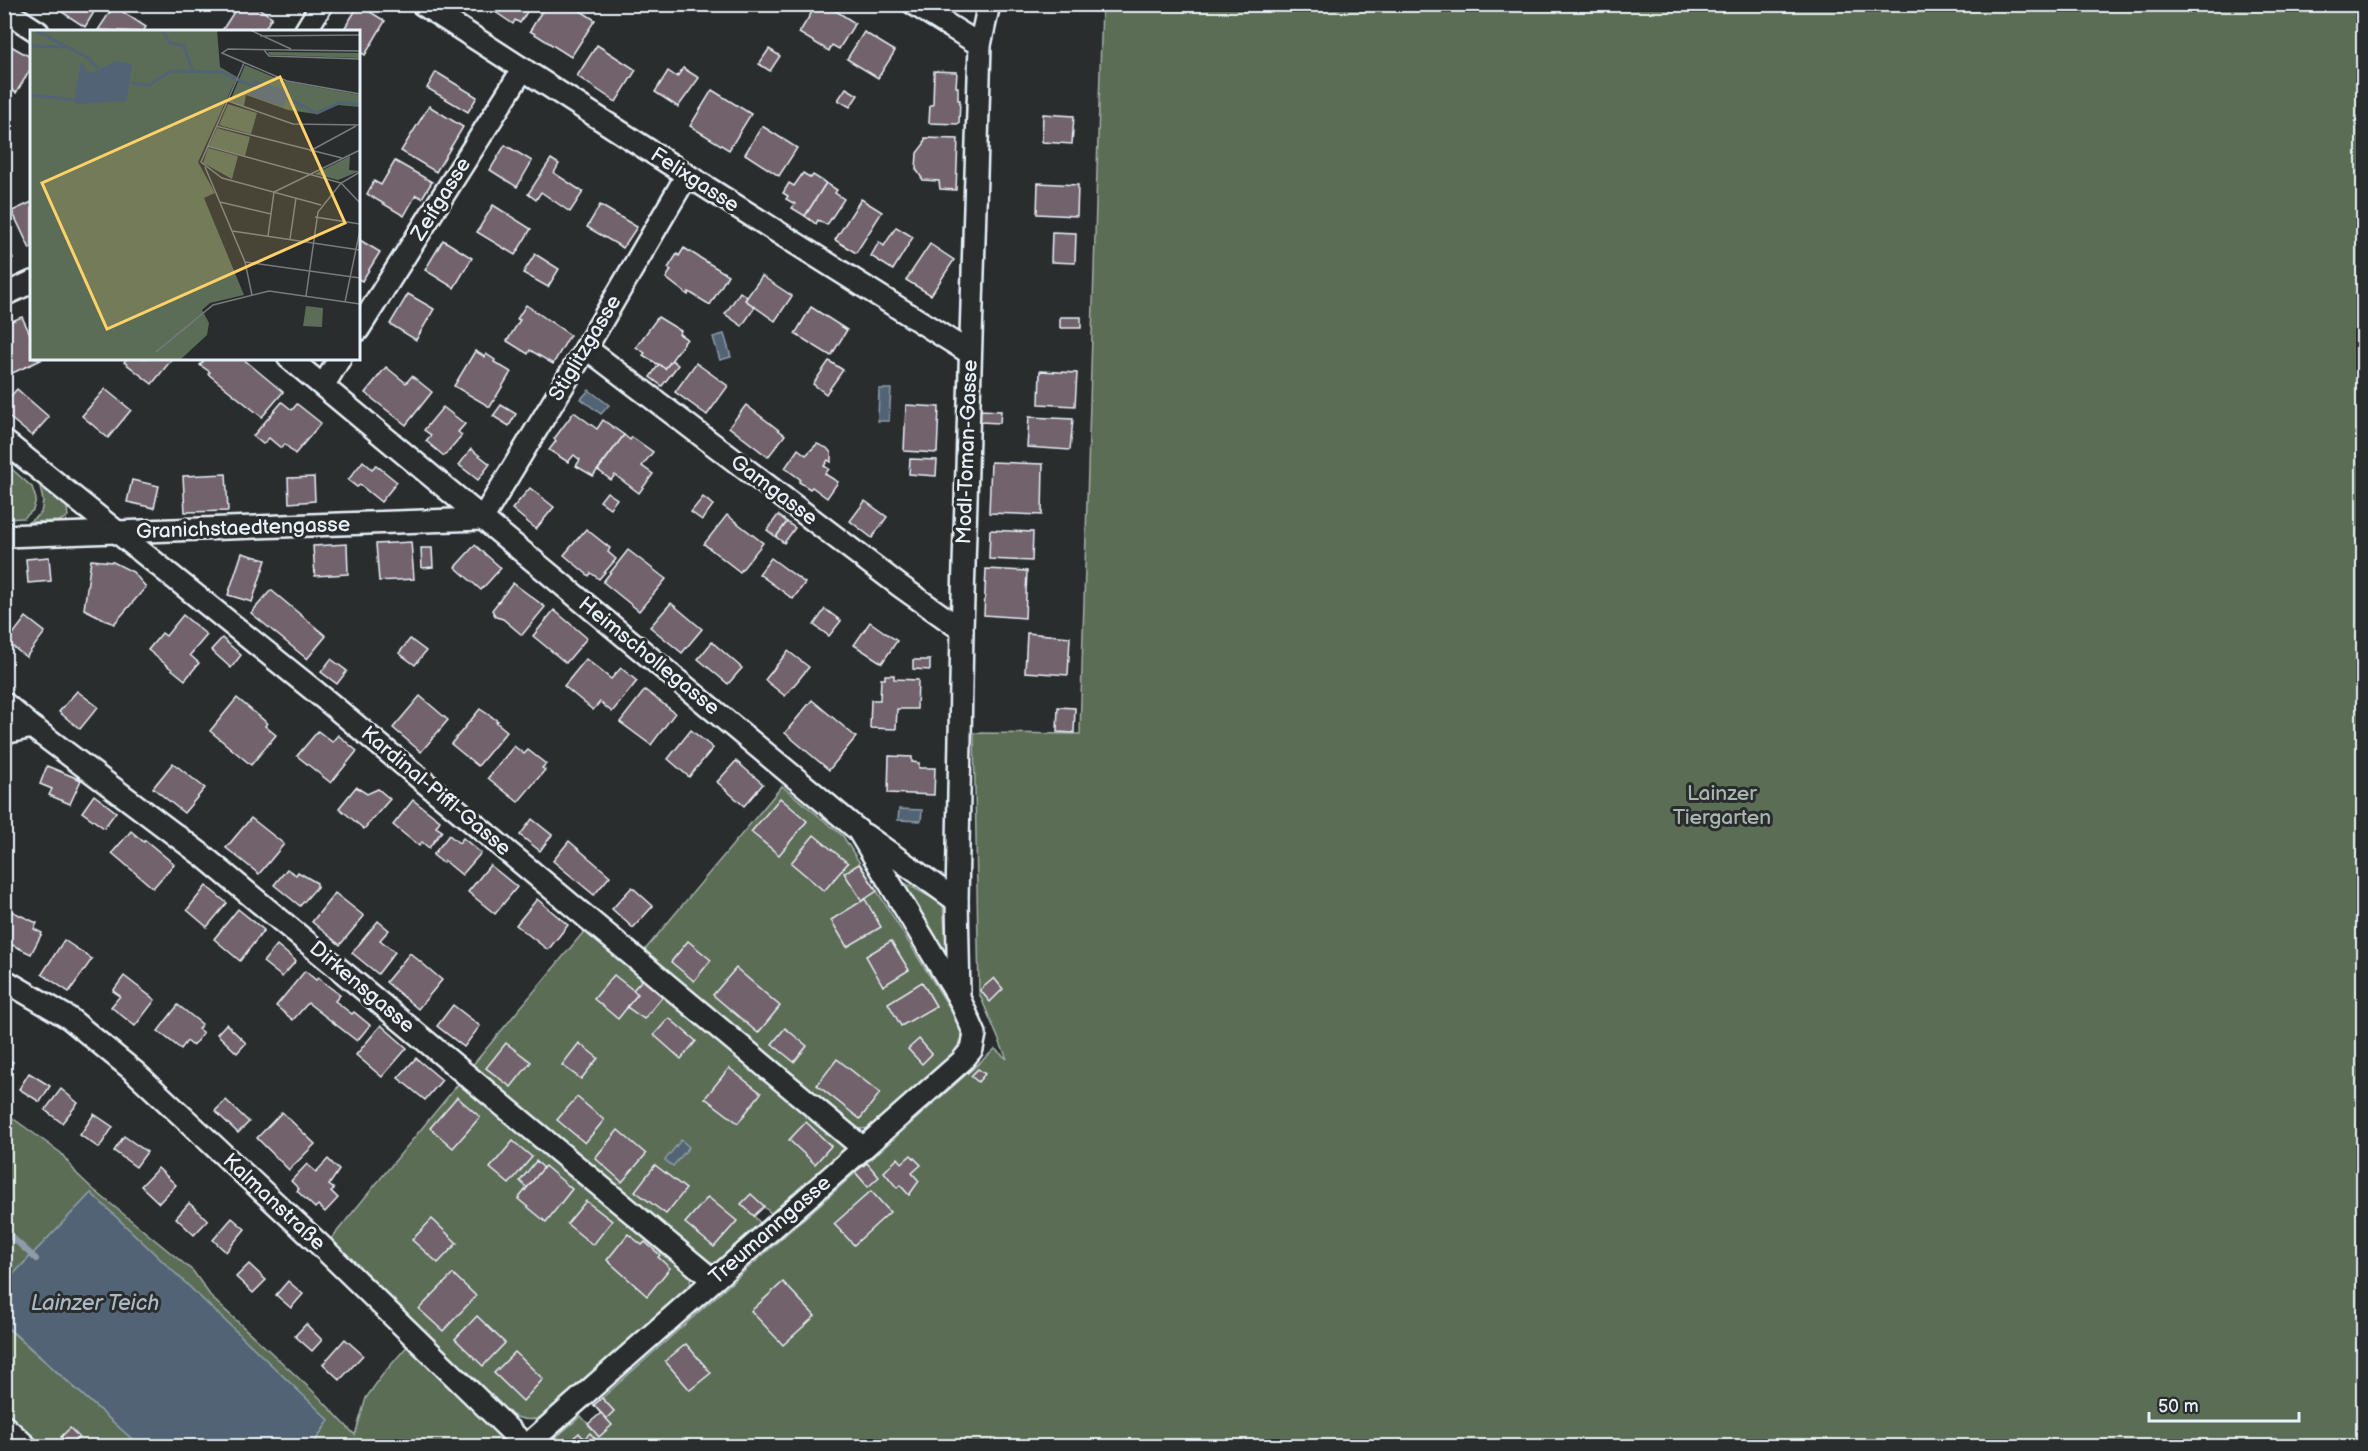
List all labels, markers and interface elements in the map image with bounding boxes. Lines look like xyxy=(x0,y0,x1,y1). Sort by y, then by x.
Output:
inset map xyxy=(30,30,360,360)
street label: Felixgasse xyxy=(646,142,744,218)
street label: Zeifgasse xyxy=(405,153,476,246)
street label: Stiglitzgasse xyxy=(544,290,626,406)
street label: Modl-Toman-Gasse xyxy=(951,359,983,545)
street label: Gamgasse xyxy=(726,449,822,531)
street label: Granichstaedtengasse xyxy=(135,512,351,544)
street label: Heimschollegasse xyxy=(573,591,725,721)
street label: Kardinal-Piffl-Gasse xyxy=(356,721,516,861)
park label: Lainzer Tiergarten xyxy=(1673,781,1771,830)
street label: Dirkensgasse xyxy=(304,936,420,1038)
street label: Kalmanstraße xyxy=(218,1148,330,1256)
street label: Treumanngasse xyxy=(704,1170,836,1290)
water label: Lainzer Teich xyxy=(31,1290,159,1317)
scale bar xyxy=(2149,1385,2299,1423)
text: 50 m xyxy=(2158,1396,2199,1417)

